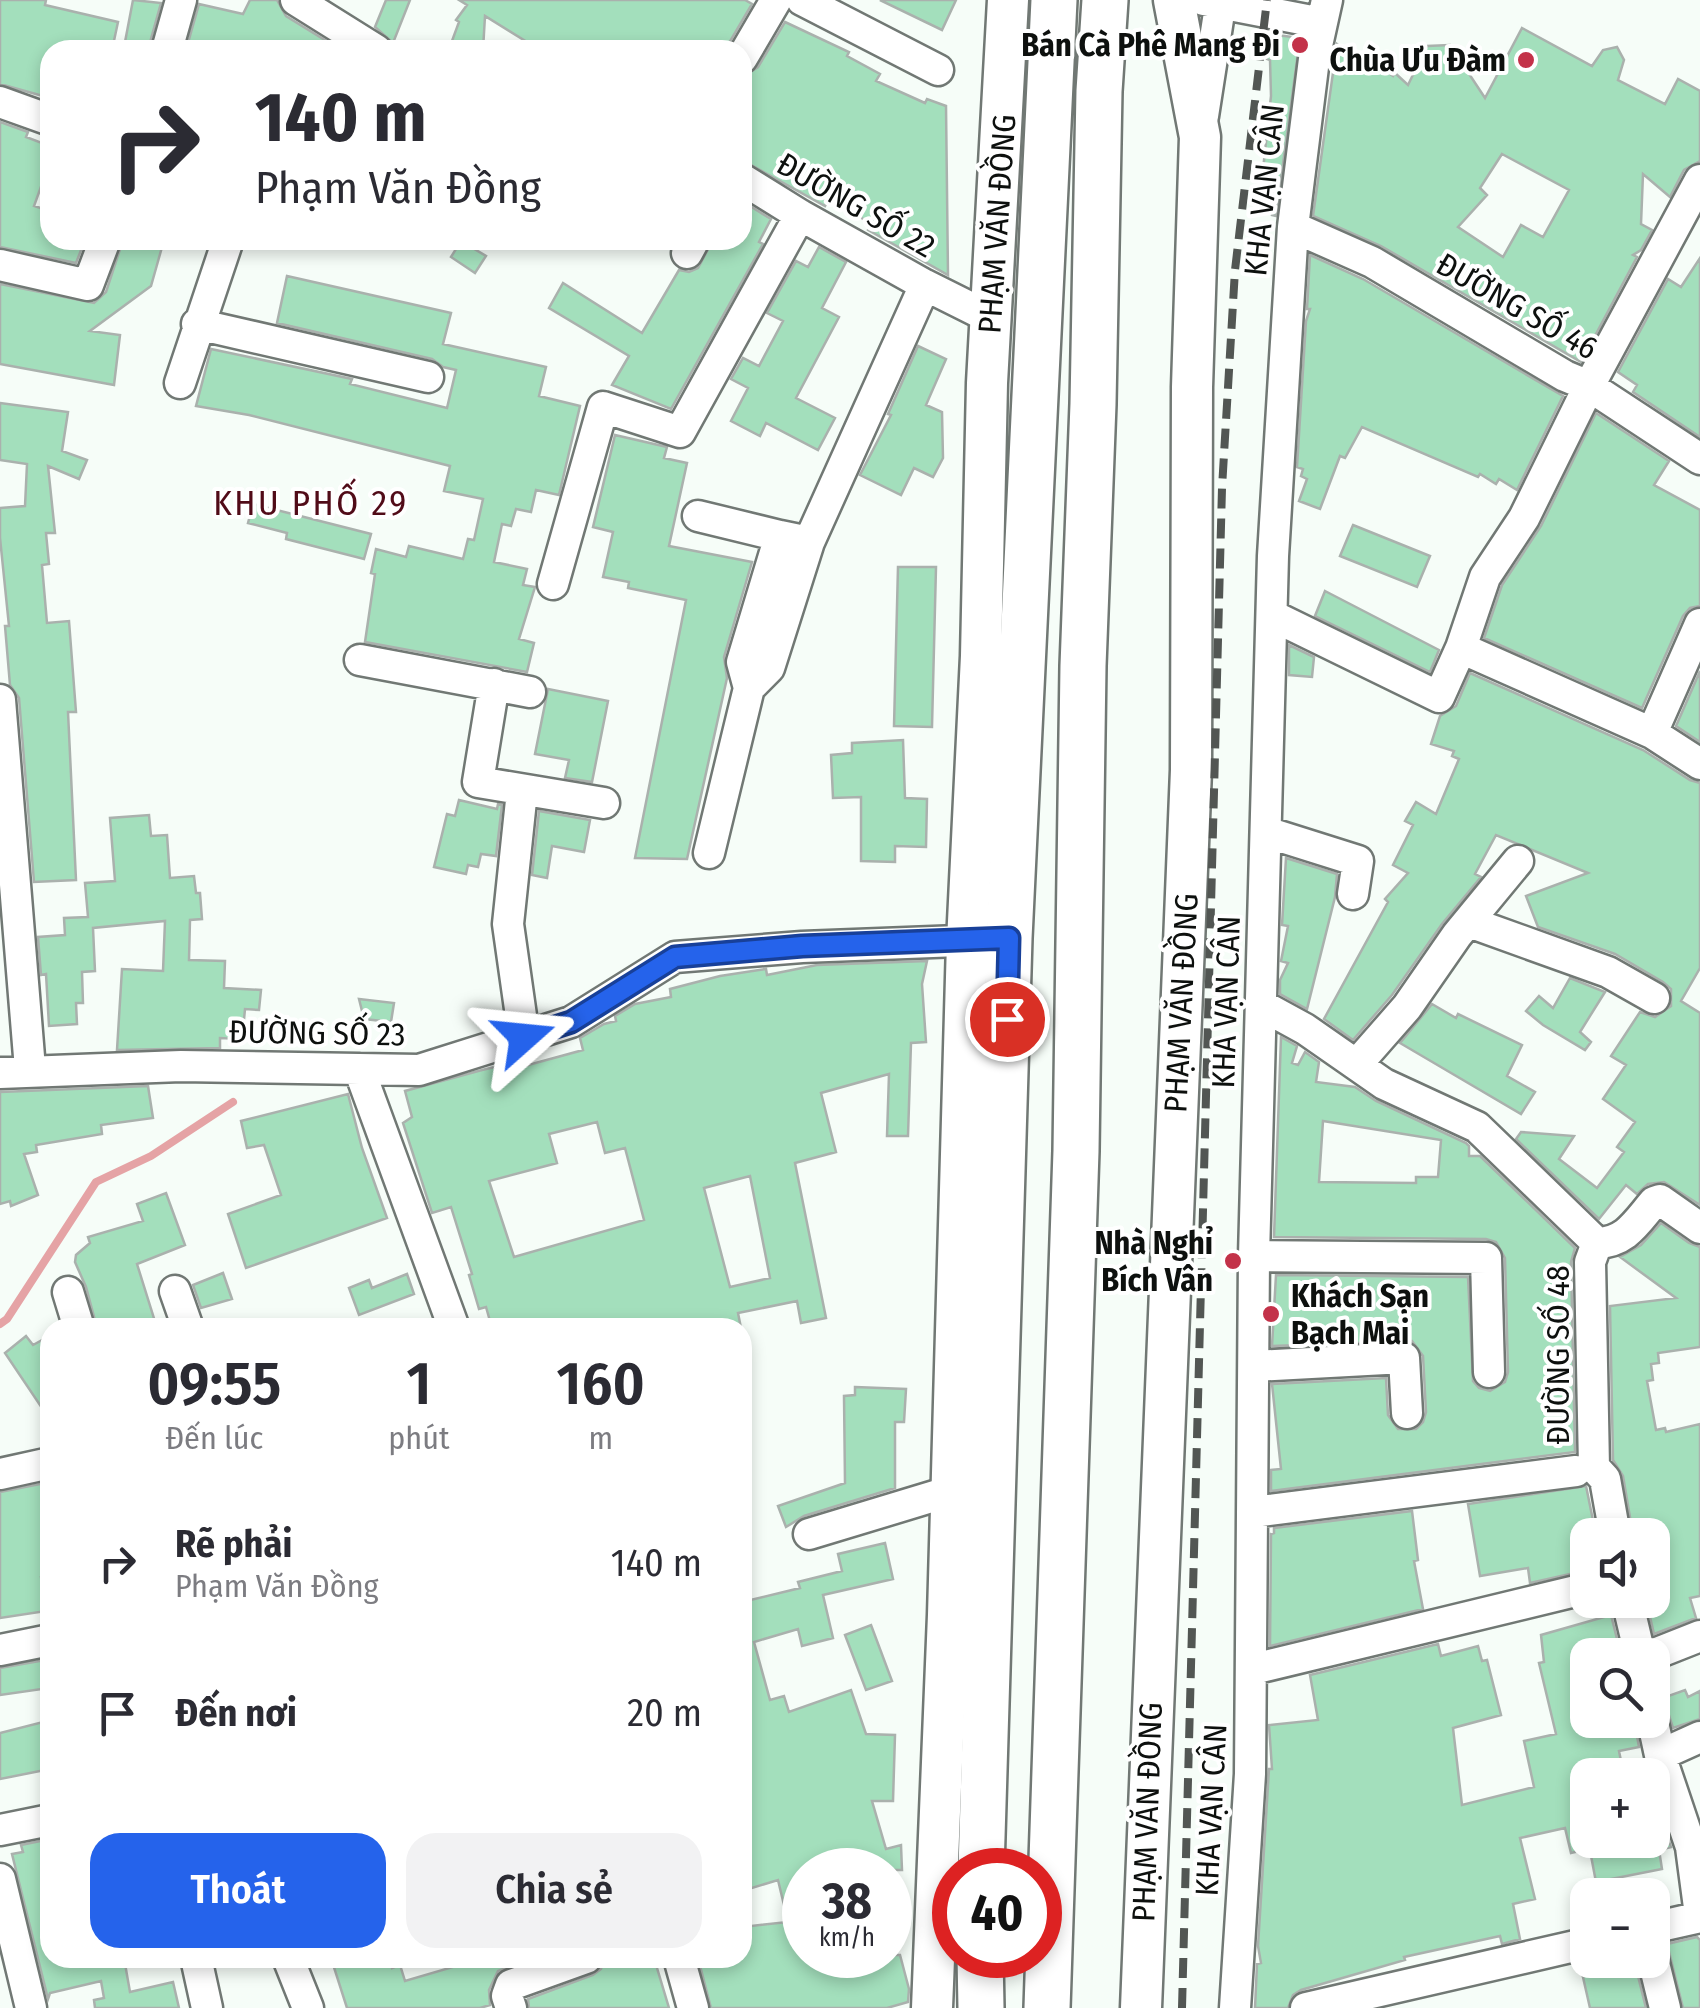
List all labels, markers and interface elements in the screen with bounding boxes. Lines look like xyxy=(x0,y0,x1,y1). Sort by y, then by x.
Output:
place label: Bán Cà Phê Mang Đi xyxy=(1021,26,1280,64)
marker: Bán Cà Phê Mang Đi xyxy=(1289,34,1311,56)
place label: Chùa Ưu Đàm xyxy=(1329,41,1506,79)
marker: Chùa Ưu Đàm xyxy=(1515,49,1537,71)
text: 140 m xyxy=(255,76,427,160)
icon: right xyxy=(90,80,220,210)
street label: KHA VẠN CÂN xyxy=(1236,102,1292,278)
street label: PHẠM VĂN ĐỒNG xyxy=(967,113,1024,335)
street label: ĐƯỜNG SỐ 22 xyxy=(770,142,943,266)
text: Phạm Văn Đồng xyxy=(255,161,541,215)
street label: ĐƯỜNG SỐ 46 xyxy=(1430,242,1606,367)
district label: KHU PHỐ 29 xyxy=(213,478,409,524)
street label: PHẠM VĂN ĐỒNG xyxy=(1153,892,1206,1114)
street label: KHA VẠN CÂN xyxy=(1204,915,1248,1089)
pin xyxy=(965,977,1050,1062)
position arrow xyxy=(472,985,576,1089)
icon: arrive xyxy=(980,992,1035,1047)
street label: ĐƯỜNG SỐ 23 xyxy=(228,1009,406,1054)
place label: Nhà Nghỉ Bích Vân xyxy=(1094,1224,1213,1299)
marker: Nhà Nghỉ Bích Vân xyxy=(1222,1250,1244,1272)
street label: ĐƯỜNG SỐ 48 xyxy=(1536,1265,1577,1445)
place label: Khách Sạn Bạch Mai xyxy=(1291,1277,1429,1352)
marker: Khách Sạn Bạch Mai xyxy=(1260,1303,1282,1325)
text: 09:55 xyxy=(147,1348,281,1420)
text: 1 xyxy=(406,1348,431,1420)
text: 160 xyxy=(557,1348,645,1420)
text: Đến lúc xyxy=(165,1419,263,1457)
text: phút xyxy=(388,1419,449,1457)
text: m xyxy=(588,1419,613,1457)
map controls xyxy=(1570,1518,1670,1978)
button: sound xyxy=(1570,1518,1670,1618)
text: Rẽ phải xyxy=(175,1521,292,1567)
icon: right xyxy=(90,1536,145,1591)
text: 140 m xyxy=(611,1540,702,1586)
text: Phạm Văn Đồng xyxy=(175,1567,379,1605)
button: search xyxy=(1570,1638,1670,1738)
icon: arrive xyxy=(90,1686,145,1741)
text: Đến nơi xyxy=(175,1690,297,1736)
text: 20 m xyxy=(627,1690,702,1736)
street label: PHẠM VĂN ĐỒNG xyxy=(1121,1701,1170,1922)
street label: KHA VẠN CÂN xyxy=(1188,1723,1234,1897)
button: + xyxy=(1570,1758,1670,1858)
button: Thoát xyxy=(90,1833,386,1948)
button: Chia sẻ xyxy=(406,1833,702,1948)
speed limit sign: 40 xyxy=(932,1848,1062,1978)
text: 38 xyxy=(822,1871,872,1931)
button: − xyxy=(1570,1878,1670,1978)
text: km/h xyxy=(819,1923,875,1953)

